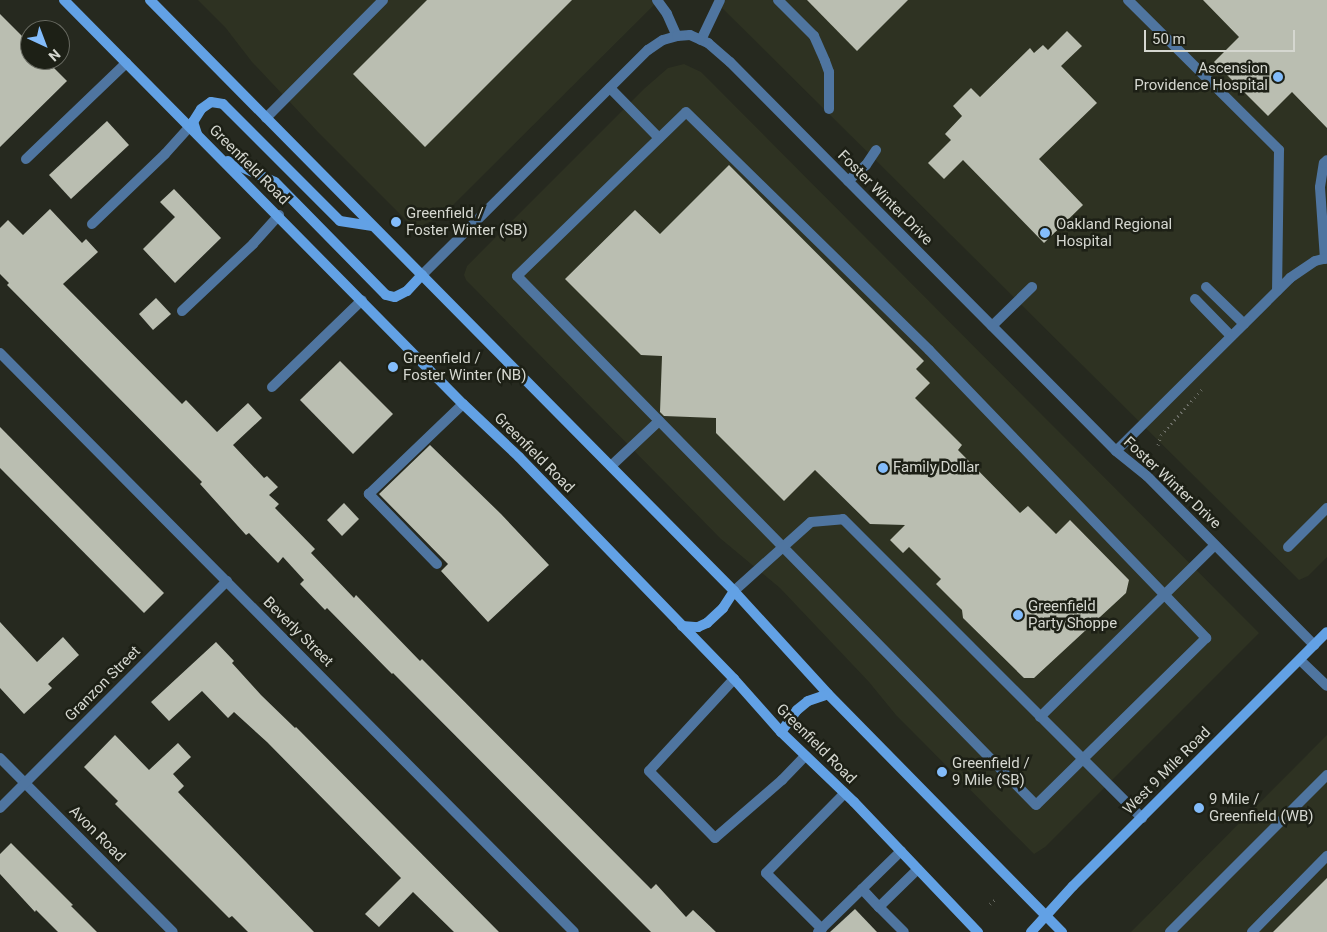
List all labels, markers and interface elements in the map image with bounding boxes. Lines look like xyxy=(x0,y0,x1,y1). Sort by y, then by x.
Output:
north arrow xyxy=(20,20,70,70)
scale bar xyxy=(1147,20,1298,52)
text: 50 m xyxy=(1152,30,1186,48)
text: N xyxy=(45,46,64,64)
place label: Ascension Providence Hospital xyxy=(1134,59,1268,94)
marker: Ascension Providence Hospital xyxy=(1272,71,1284,83)
street label: Greenfield Road xyxy=(205,121,293,209)
street label: Foster Winter Drive xyxy=(834,147,936,249)
place label: Greenfield / Foster Winter (SB) xyxy=(406,204,528,239)
place label: Oakland Regional Hospital xyxy=(1056,215,1172,250)
marker: Greenfield / Foster Winter (SB) xyxy=(390,216,402,228)
marker: Oakland Regional Hospital xyxy=(1038,226,1052,240)
place label: Greenfield / Foster Winter (NB) xyxy=(403,349,526,384)
marker: Greenfield / Foster Winter (NB) xyxy=(387,361,399,373)
street label: Greenfield Road xyxy=(490,409,578,497)
street label: Foster Winter Drive xyxy=(1120,433,1224,533)
place label: Family Dollar xyxy=(893,459,979,477)
marker: Family Dollar xyxy=(877,462,889,474)
street label: Beverly Street xyxy=(259,593,337,671)
place label: Greenfield Party Shoppe xyxy=(1028,597,1117,632)
marker: Greenfield Party Shoppe xyxy=(1012,609,1024,621)
street label: Granzon Street xyxy=(62,643,144,725)
street label: Greenfield Road xyxy=(772,700,860,788)
street label: West 9 Mile Road xyxy=(1120,724,1214,818)
place label: Greenfield / 9 Mile (SB) xyxy=(952,754,1030,789)
marker: Greenfield / 9 Mile (SB) xyxy=(936,766,948,778)
place label: 9 Mile / Greenfield (WB) xyxy=(1209,790,1314,825)
street label: Avon Road xyxy=(65,802,129,866)
marker: 9 Mile / Greenfield (WB) xyxy=(1193,802,1205,814)

